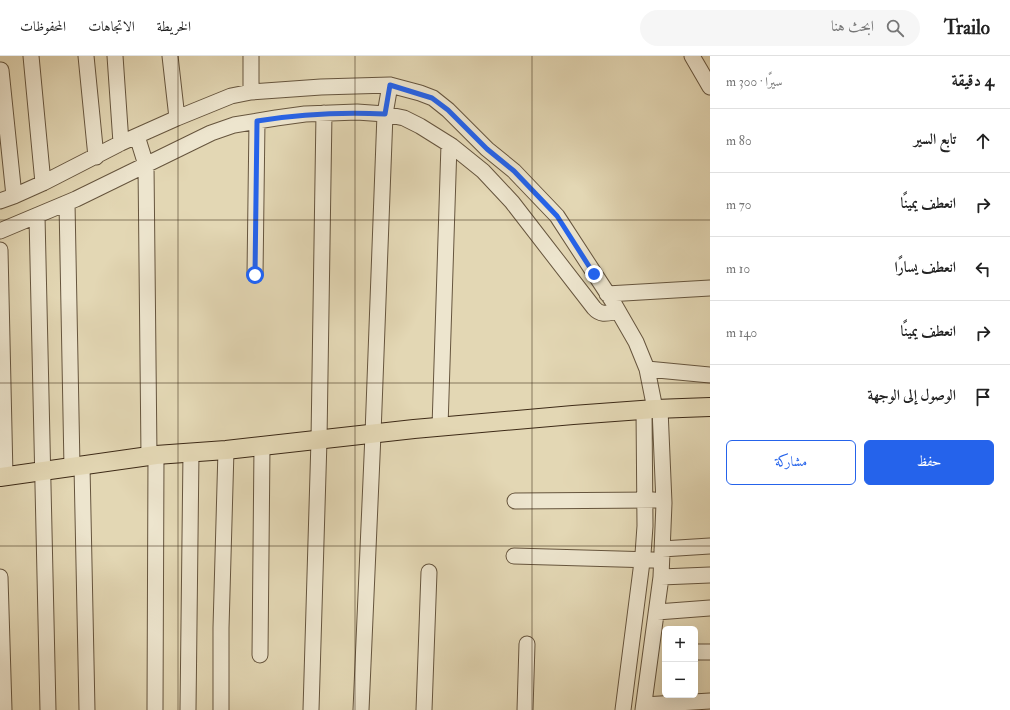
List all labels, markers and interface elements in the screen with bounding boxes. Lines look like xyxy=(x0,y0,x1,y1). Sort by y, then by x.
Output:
search box xyxy=(640,10,920,46)
text: Trailo xyxy=(944,16,990,40)
text: ابحث هنا xyxy=(831,17,874,36)
icon: search xyxy=(884,17,906,39)
text: المحفوظات xyxy=(20,18,66,35)
text: الاتجاهات xyxy=(88,18,135,35)
text: الخريطة xyxy=(157,18,191,35)
text: 4 دقيقة xyxy=(952,70,994,91)
text: سيرًا · 300 m xyxy=(726,74,783,90)
text: تابع السير xyxy=(914,130,956,149)
icon: ahead xyxy=(972,130,994,152)
text: 80 m xyxy=(726,133,752,149)
text: انعطف يمينًا xyxy=(901,194,956,213)
icon: right xyxy=(972,194,994,216)
text: 70 m xyxy=(726,197,751,213)
text: انعطف يسارًا xyxy=(895,258,956,277)
icon: left xyxy=(972,258,994,280)
text: 10 m xyxy=(726,261,750,277)
route end xyxy=(585,265,603,283)
route start xyxy=(246,266,264,284)
text: انعطف يمينًا xyxy=(901,322,956,341)
icon: right xyxy=(972,322,994,344)
text: 140 m xyxy=(726,325,757,341)
text: الوصول إلى الوجهة xyxy=(868,386,956,405)
icon: arrive xyxy=(972,386,994,408)
button: مشاركة xyxy=(726,440,856,485)
button: حفظ xyxy=(864,440,994,485)
map controls xyxy=(662,626,698,698)
button: + xyxy=(662,626,698,662)
button: − xyxy=(662,662,698,698)

